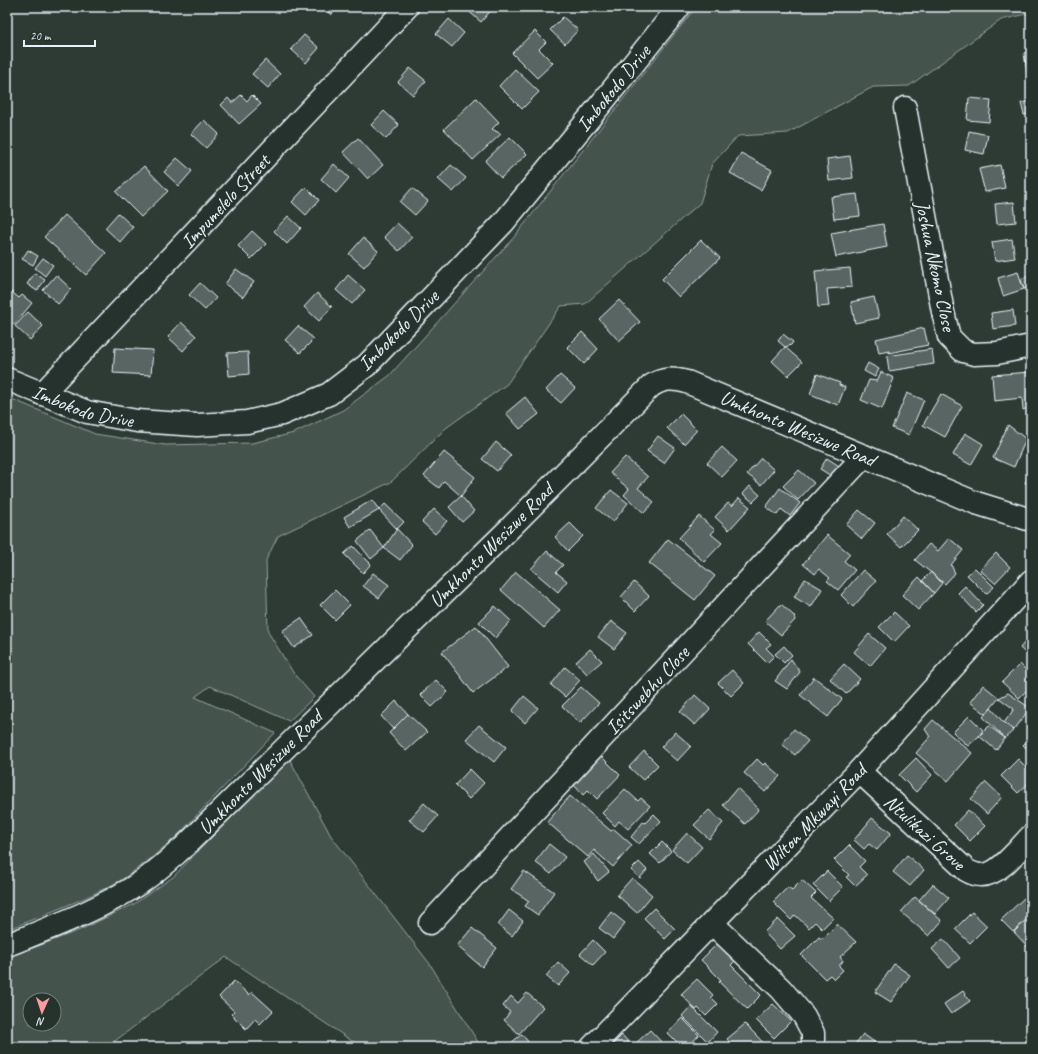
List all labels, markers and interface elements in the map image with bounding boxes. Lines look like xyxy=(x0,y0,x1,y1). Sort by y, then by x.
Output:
scale bar xyxy=(24,22,95,48)
text: 20 m xyxy=(30,28,52,44)
street label: Imbokodo Drive xyxy=(571,39,657,137)
street label: Impumelelo Street xyxy=(175,147,277,254)
street label: Joshua Nkomo Close xyxy=(909,198,962,335)
street label: Imbokodo Drive xyxy=(352,283,445,376)
street label: Imbokodo Drive xyxy=(28,379,137,433)
street label: Umkhonto Wesizwe Road xyxy=(716,385,882,474)
street label: Umkhonto Wesizwe Road xyxy=(424,476,561,613)
street label: Isitswebhu Close xyxy=(600,640,696,740)
street label: Umkhonto Wesizwe Road xyxy=(193,703,330,840)
street label: Wilton Mkwayi Road xyxy=(757,756,874,876)
street label: Ntulikazi Grove xyxy=(879,789,972,877)
north arrow xyxy=(22,992,62,1032)
text: N xyxy=(36,1015,45,1029)

